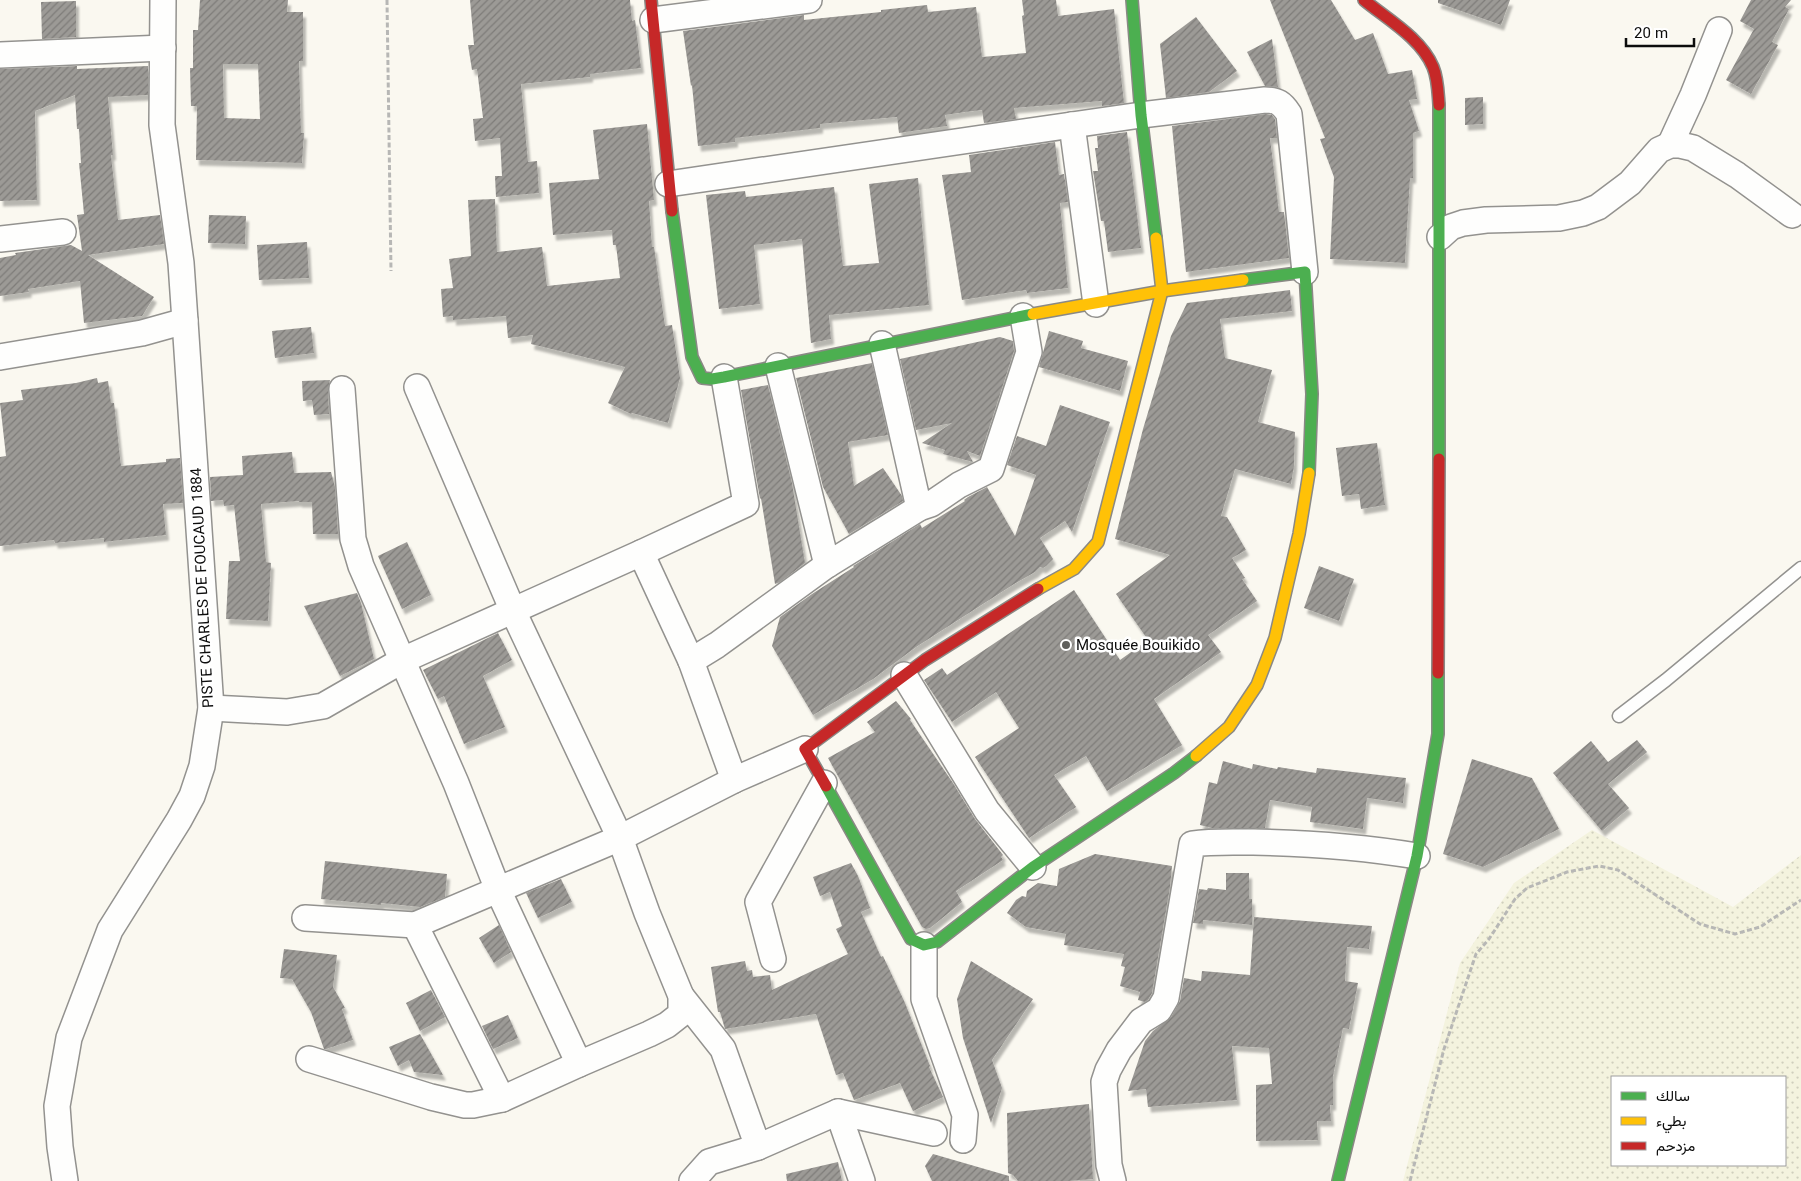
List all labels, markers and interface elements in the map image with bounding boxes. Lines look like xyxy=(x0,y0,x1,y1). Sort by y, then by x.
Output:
scale bar xyxy=(1626,15,1694,47)
text: 20 m xyxy=(1634,23,1668,46)
street label: PISTE CHARLES DE FOUCAUD 1884 xyxy=(186,467,221,709)
place label: Mosquée Bouikido xyxy=(1076,635,1200,658)
marker: Mosquée Bouikido xyxy=(1060,639,1072,651)
legend xyxy=(1611,1076,1786,1166)
text: سالك xyxy=(1656,1086,1690,1109)
text: بطيء xyxy=(1656,1111,1686,1134)
text: مزدحم xyxy=(1656,1136,1695,1159)

